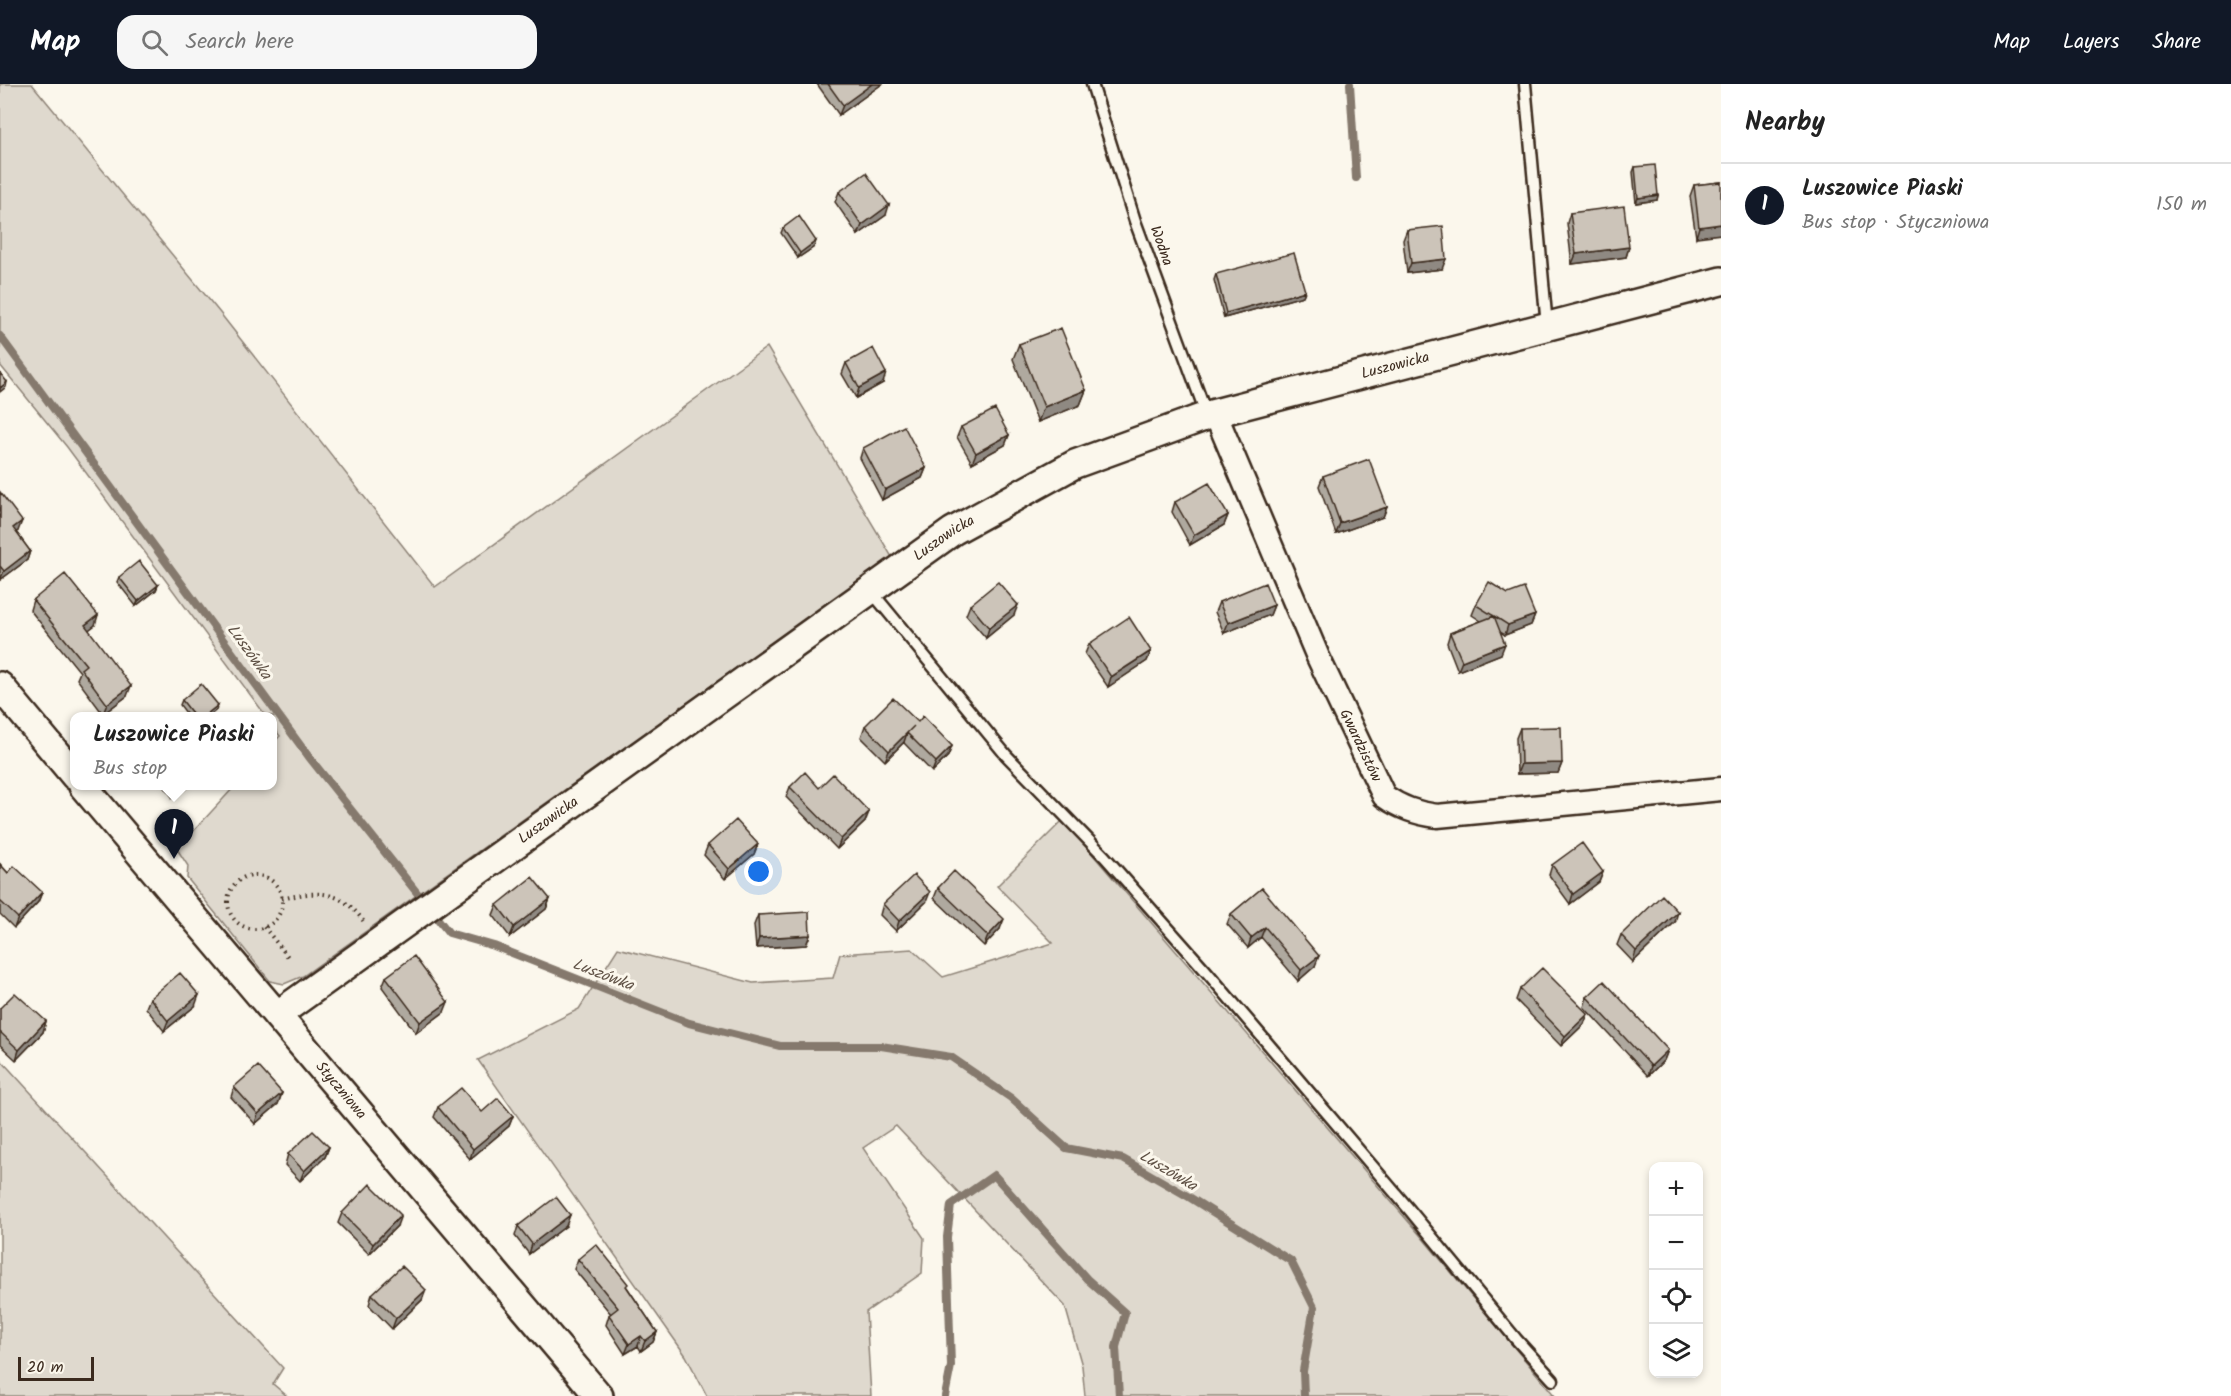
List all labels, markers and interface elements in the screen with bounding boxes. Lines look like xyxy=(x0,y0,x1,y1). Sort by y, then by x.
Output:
search box xyxy=(117,15,537,69)
text: Map xyxy=(30,20,81,65)
text: Search here xyxy=(186,25,294,60)
icon: search xyxy=(138,26,171,59)
text: Map xyxy=(1993,26,2030,59)
text: Layers xyxy=(2063,26,2119,59)
text: Share xyxy=(2152,26,2201,59)
text: Nearby xyxy=(1745,102,1825,144)
text: Luszowice Piaski xyxy=(1802,172,1963,207)
text: 1 xyxy=(1761,189,1768,221)
text: 150 m xyxy=(2156,189,2207,221)
text: Bus stop · Styczniowa xyxy=(1802,207,1989,239)
street label: Wodna xyxy=(1143,223,1179,269)
street label: Luszowicka xyxy=(1359,346,1432,386)
street label: Luszowicka xyxy=(908,509,979,568)
water label: Luszówka xyxy=(220,619,279,686)
street label: Gwardzistów xyxy=(1333,705,1388,787)
popup xyxy=(70,712,277,790)
text: Luszowice Piaski xyxy=(93,718,254,753)
text: Bus stop xyxy=(93,753,167,785)
street label: Luszowicka xyxy=(513,791,584,851)
pin: 1 xyxy=(154,810,194,859)
your location xyxy=(744,857,773,886)
water label: Luszówka xyxy=(569,952,638,999)
street label: Styczniowa xyxy=(309,1056,372,1125)
water label: Luszówka xyxy=(1134,1144,1203,1199)
map controls xyxy=(1649,1162,1703,1378)
button: + xyxy=(1649,1162,1703,1216)
button: − xyxy=(1649,1216,1703,1270)
button: locate xyxy=(1649,1270,1703,1324)
button: layers xyxy=(1649,1324,1703,1378)
scale bar xyxy=(18,1354,94,1382)
text: 20 m xyxy=(27,1355,63,1380)

